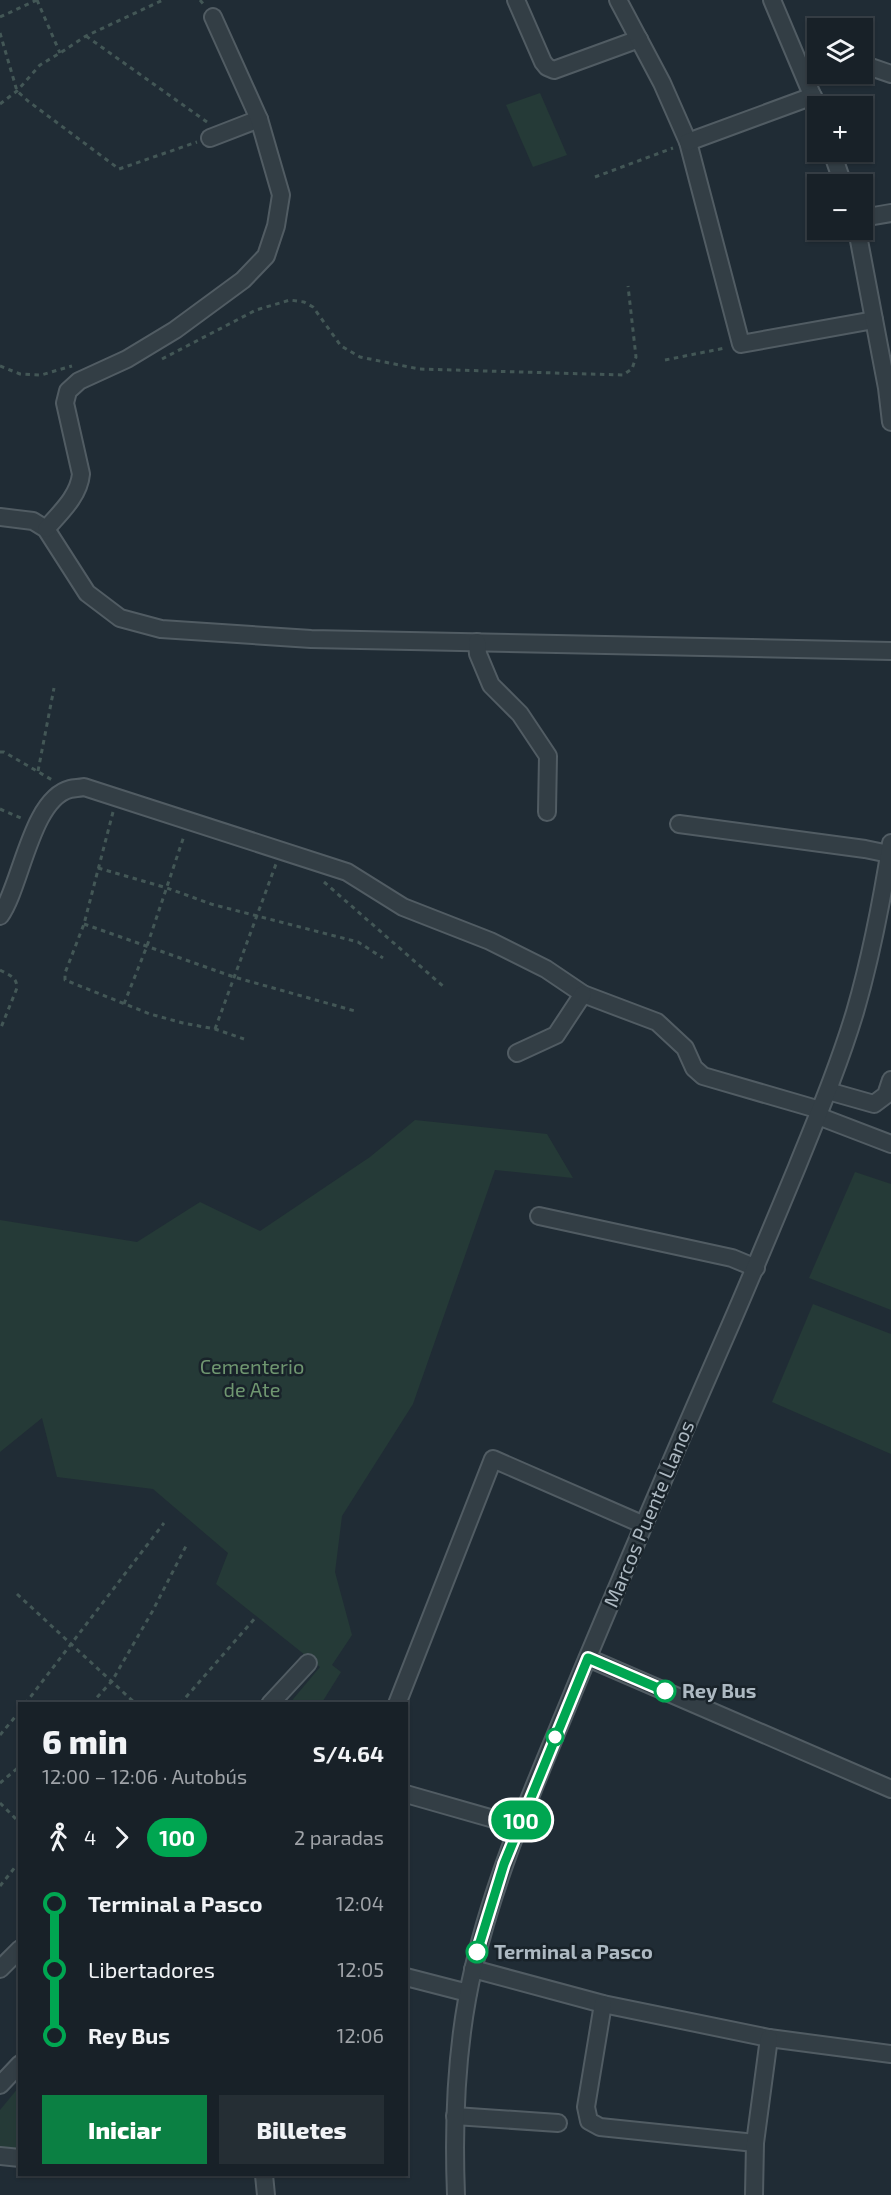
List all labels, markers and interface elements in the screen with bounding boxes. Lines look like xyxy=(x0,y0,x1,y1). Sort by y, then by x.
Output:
map controls xyxy=(807,18,873,240)
button: layers xyxy=(807,18,873,84)
button: + xyxy=(807,96,873,162)
button: − xyxy=(807,174,873,240)
park label: Cementerio de Ate xyxy=(200,1354,304,1401)
street label: Marcos Puente Llanos xyxy=(598,1417,698,1611)
place label: Rey Bus xyxy=(682,1678,757,1703)
marker: Rey Bus xyxy=(654,1680,676,1702)
text: 6 min xyxy=(42,1721,128,1761)
unlabelled marker xyxy=(546,1728,564,1746)
text: S/4.64 xyxy=(313,1740,384,1766)
text: 12:00 – 12:06 · Autobús xyxy=(42,1764,247,1788)
line badge: 100 xyxy=(486,1800,556,1840)
text: 100 xyxy=(503,1808,539,1833)
icon: walk xyxy=(42,1821,75,1854)
icon: forward xyxy=(105,1821,138,1854)
text: 4 xyxy=(84,1825,96,1849)
text: 100 xyxy=(159,1825,195,1850)
text: 2 paradas xyxy=(294,1825,384,1849)
text: Terminal a Pasco xyxy=(88,1890,263,1916)
text: 12:04 xyxy=(336,1891,384,1915)
place label: Terminal a Pasco xyxy=(494,1939,653,1963)
marker: Terminal a Pasco xyxy=(466,1941,488,1963)
text: Libertadores xyxy=(88,1956,215,1982)
text: 12:05 xyxy=(337,1957,384,1981)
text: Rey Bus xyxy=(88,2022,170,2048)
text: 12:06 xyxy=(337,2023,384,2047)
button: Iniciar xyxy=(42,2095,207,2164)
button: Billetes xyxy=(219,2095,384,2164)

